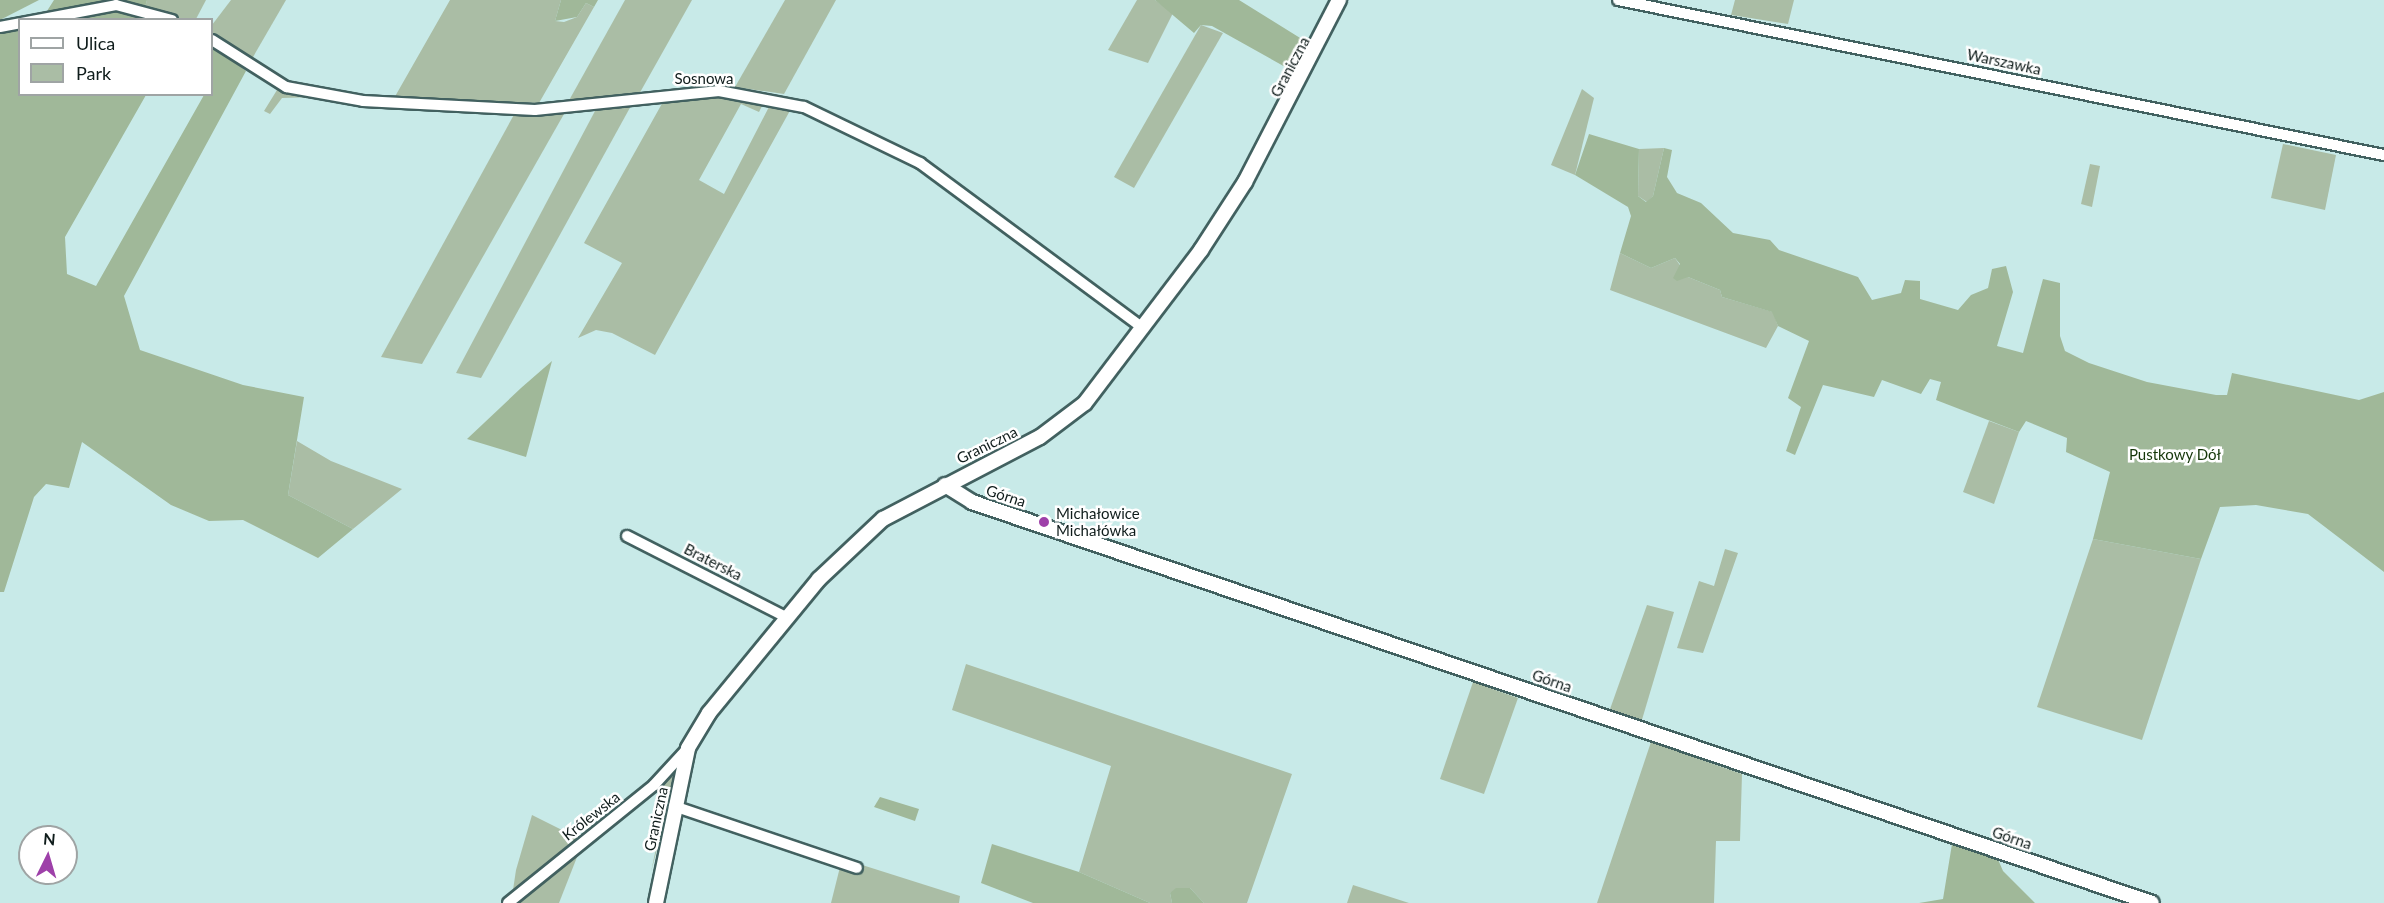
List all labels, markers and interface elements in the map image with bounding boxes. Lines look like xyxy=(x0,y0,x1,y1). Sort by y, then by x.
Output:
legend xyxy=(18,18,213,96)
text: Ulica xyxy=(76,32,115,54)
street label: Graniczna xyxy=(1267,34,1313,100)
street label: Warszawka xyxy=(1965,45,2043,79)
text: Park xyxy=(76,62,111,84)
street label: Sosnowa xyxy=(674,70,734,88)
street label: Graniczna xyxy=(954,423,1020,467)
park label: Pustkowy Dół xyxy=(2129,446,2221,464)
street label: Górna xyxy=(984,481,1028,511)
place label: Michałowice Michałówka xyxy=(1056,504,1140,539)
marker: Michałowice Michałówka xyxy=(1037,515,1051,529)
street label: Braterska xyxy=(681,540,745,584)
street label: Górna xyxy=(1530,666,1574,696)
street label: Graniczna xyxy=(640,785,672,853)
street label: Królewska xyxy=(559,788,623,844)
street label: Górna xyxy=(1990,823,2034,853)
north arrow xyxy=(18,825,78,885)
text: N xyxy=(42,829,56,849)

